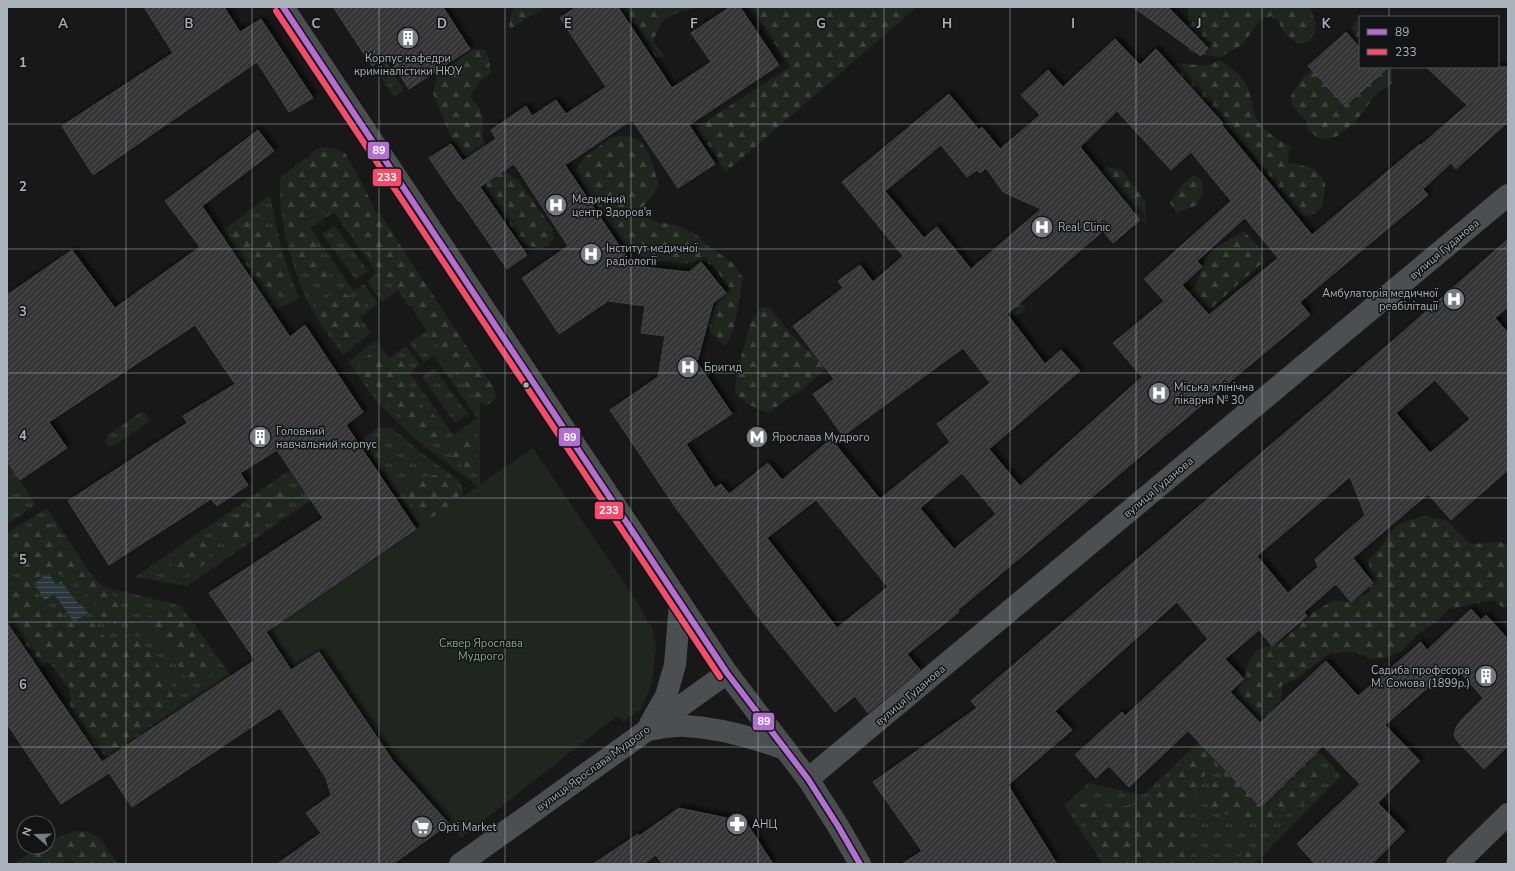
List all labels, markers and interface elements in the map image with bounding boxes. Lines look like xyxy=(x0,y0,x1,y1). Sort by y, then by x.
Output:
text: A xyxy=(58,15,68,33)
text: B xyxy=(185,15,194,33)
text: C xyxy=(312,15,321,33)
text: D xyxy=(437,15,447,33)
text: E xyxy=(564,15,572,33)
text: F xyxy=(690,15,698,33)
text: G xyxy=(816,15,826,33)
text: H xyxy=(942,15,952,33)
text: I xyxy=(1071,15,1075,33)
text: J xyxy=(1196,15,1201,33)
text: K xyxy=(1322,15,1331,33)
legend xyxy=(1359,16,1499,68)
text: 89 xyxy=(1395,24,1409,40)
building icon: Корпус кафедри криміналістики НЮУ xyxy=(395,25,421,51)
text: 233 xyxy=(1395,44,1417,60)
place label: Корпус кафедри криміналістики НЮУ xyxy=(354,51,463,79)
text: 1 xyxy=(19,54,27,72)
line badge: 89 xyxy=(367,141,390,160)
text: 89 xyxy=(372,143,386,158)
line badge: 233 xyxy=(372,168,402,187)
text: 233 xyxy=(377,170,397,185)
text: 2 xyxy=(19,178,27,196)
hospital icon: Медичний центр Здоров'я xyxy=(543,192,569,218)
place label: Медичний центр Здоров'я xyxy=(572,192,652,220)
hospital icon: Real Clinic xyxy=(1029,214,1055,240)
street label: вулиця Гуданова xyxy=(1406,216,1483,283)
place label: Real Clinic xyxy=(1058,220,1110,235)
hospital icon: Інститут медичної радіології xyxy=(578,241,604,267)
place label: Інститут медичної радіології xyxy=(606,241,698,269)
place label: Амбулаторія медичної реабілітації xyxy=(1322,286,1438,314)
hospital icon: Амбулаторія медичної реабілітації xyxy=(1441,286,1467,312)
text: 3 xyxy=(19,303,27,321)
hospital icon: Бригид xyxy=(675,354,701,380)
place label: Бригид xyxy=(704,360,742,375)
unlabelled marker xyxy=(521,380,531,390)
hospital icon: Міська клінічна лікарня № 30 xyxy=(1146,380,1172,406)
place label: Міська клінічна лікарня № 30 xyxy=(1174,380,1254,408)
building icon: Головний навчальний корпус xyxy=(247,424,273,450)
place label: Головний навчальний корпус xyxy=(276,424,377,452)
metro station icon: Ярослава Мудрого xyxy=(744,424,770,450)
text: 4 xyxy=(19,427,27,445)
line badge: 89 xyxy=(558,427,581,447)
text: 89 xyxy=(563,430,577,445)
place label: Ярослава Мудрого xyxy=(772,430,870,445)
street label: вулиця Гуданова xyxy=(1120,454,1197,521)
line badge: 233 xyxy=(594,501,624,520)
text: 233 xyxy=(599,503,619,518)
text: 5 xyxy=(19,551,27,569)
park label: Сквер Ярослава Мудрого xyxy=(439,636,523,664)
street label: вулиця Гуданова xyxy=(872,662,949,729)
place label: Садиба професора М. Сомова (1899р.) xyxy=(1371,663,1470,691)
building icon: Садиба професора М. Сомова (1899р.) xyxy=(1473,663,1499,689)
text: 6 xyxy=(19,676,27,694)
line badge: 89 xyxy=(752,712,775,731)
text: 89 xyxy=(757,714,771,729)
street label: вулиця Ярослава Мудрого xyxy=(533,722,653,815)
pharmacy icon: АНЦ xyxy=(724,811,750,837)
supermarket icon: Opti Market xyxy=(409,814,435,840)
north arrow xyxy=(16,815,56,855)
place label: АНЦ xyxy=(752,817,777,832)
place label: Opti Market xyxy=(438,820,496,835)
text: N xyxy=(19,825,36,838)

